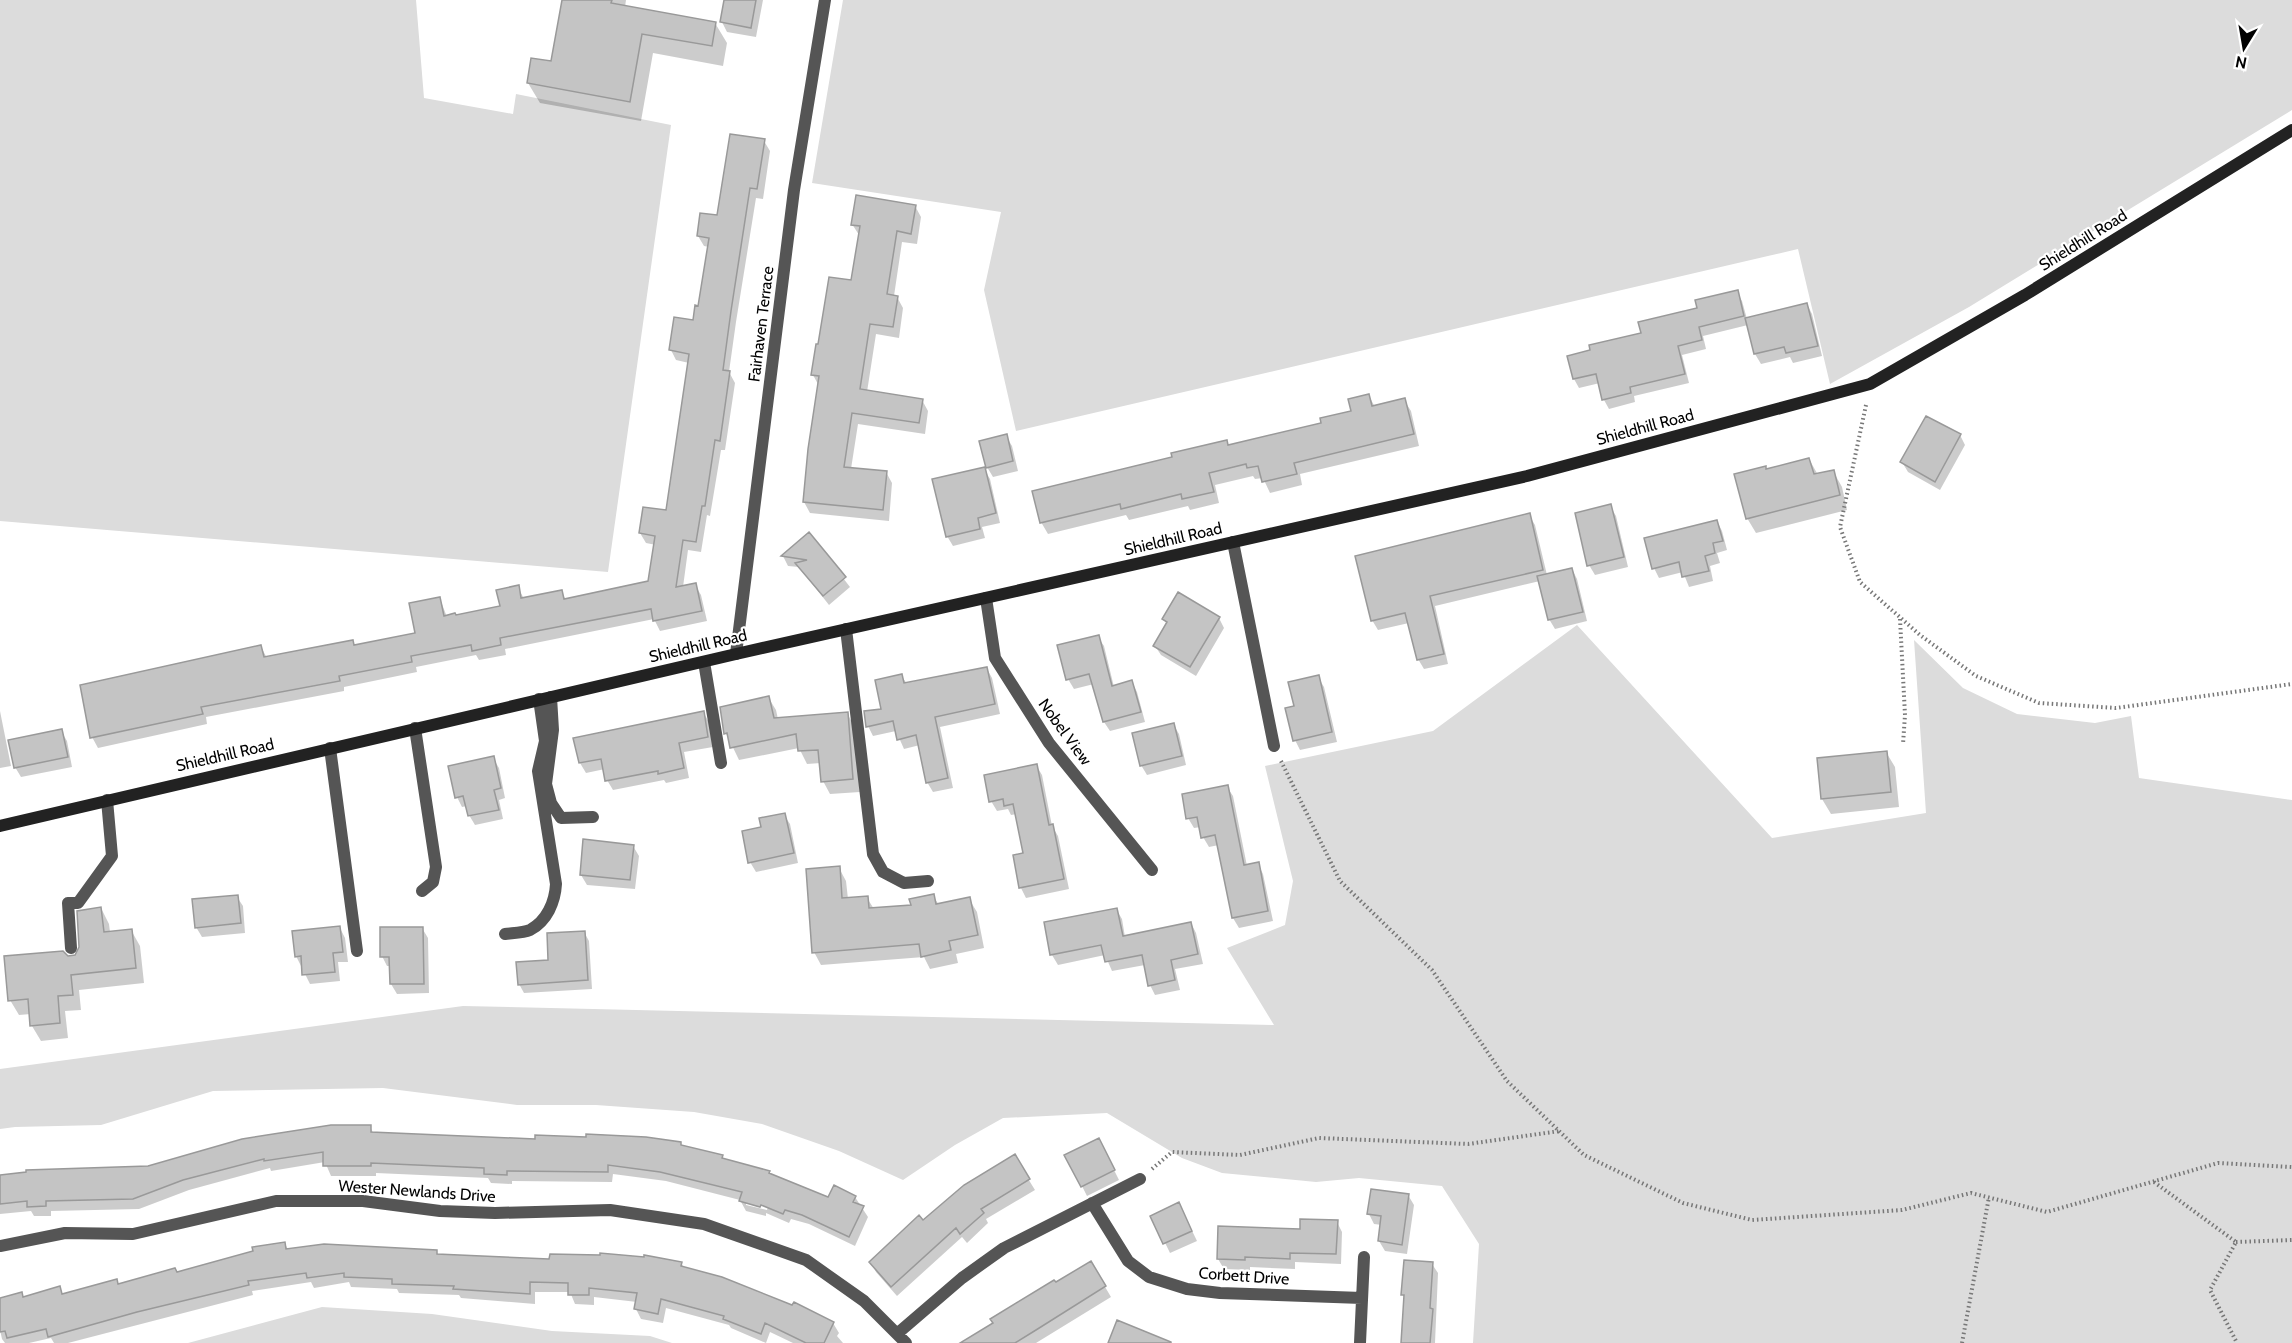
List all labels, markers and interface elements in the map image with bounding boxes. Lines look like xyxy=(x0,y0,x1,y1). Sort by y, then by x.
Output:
north arrow xyxy=(2214,18,2274,78)
text: N xyxy=(2234,52,2249,73)
street label: Shieldhill Road xyxy=(2036,205,2130,275)
street label: Fairhaven Terrace xyxy=(744,265,778,383)
street label: Shieldhill Road xyxy=(1594,405,1696,449)
street label: Shieldhill Road xyxy=(1122,518,1224,560)
street label: Shieldhill Road xyxy=(647,625,749,667)
street label: Nobel View xyxy=(1034,695,1096,769)
street label: Shieldhill Road xyxy=(174,734,276,776)
street label: Wester Newlands Drive xyxy=(338,1176,496,1206)
street label: Corbett Drive xyxy=(1198,1263,1290,1289)

